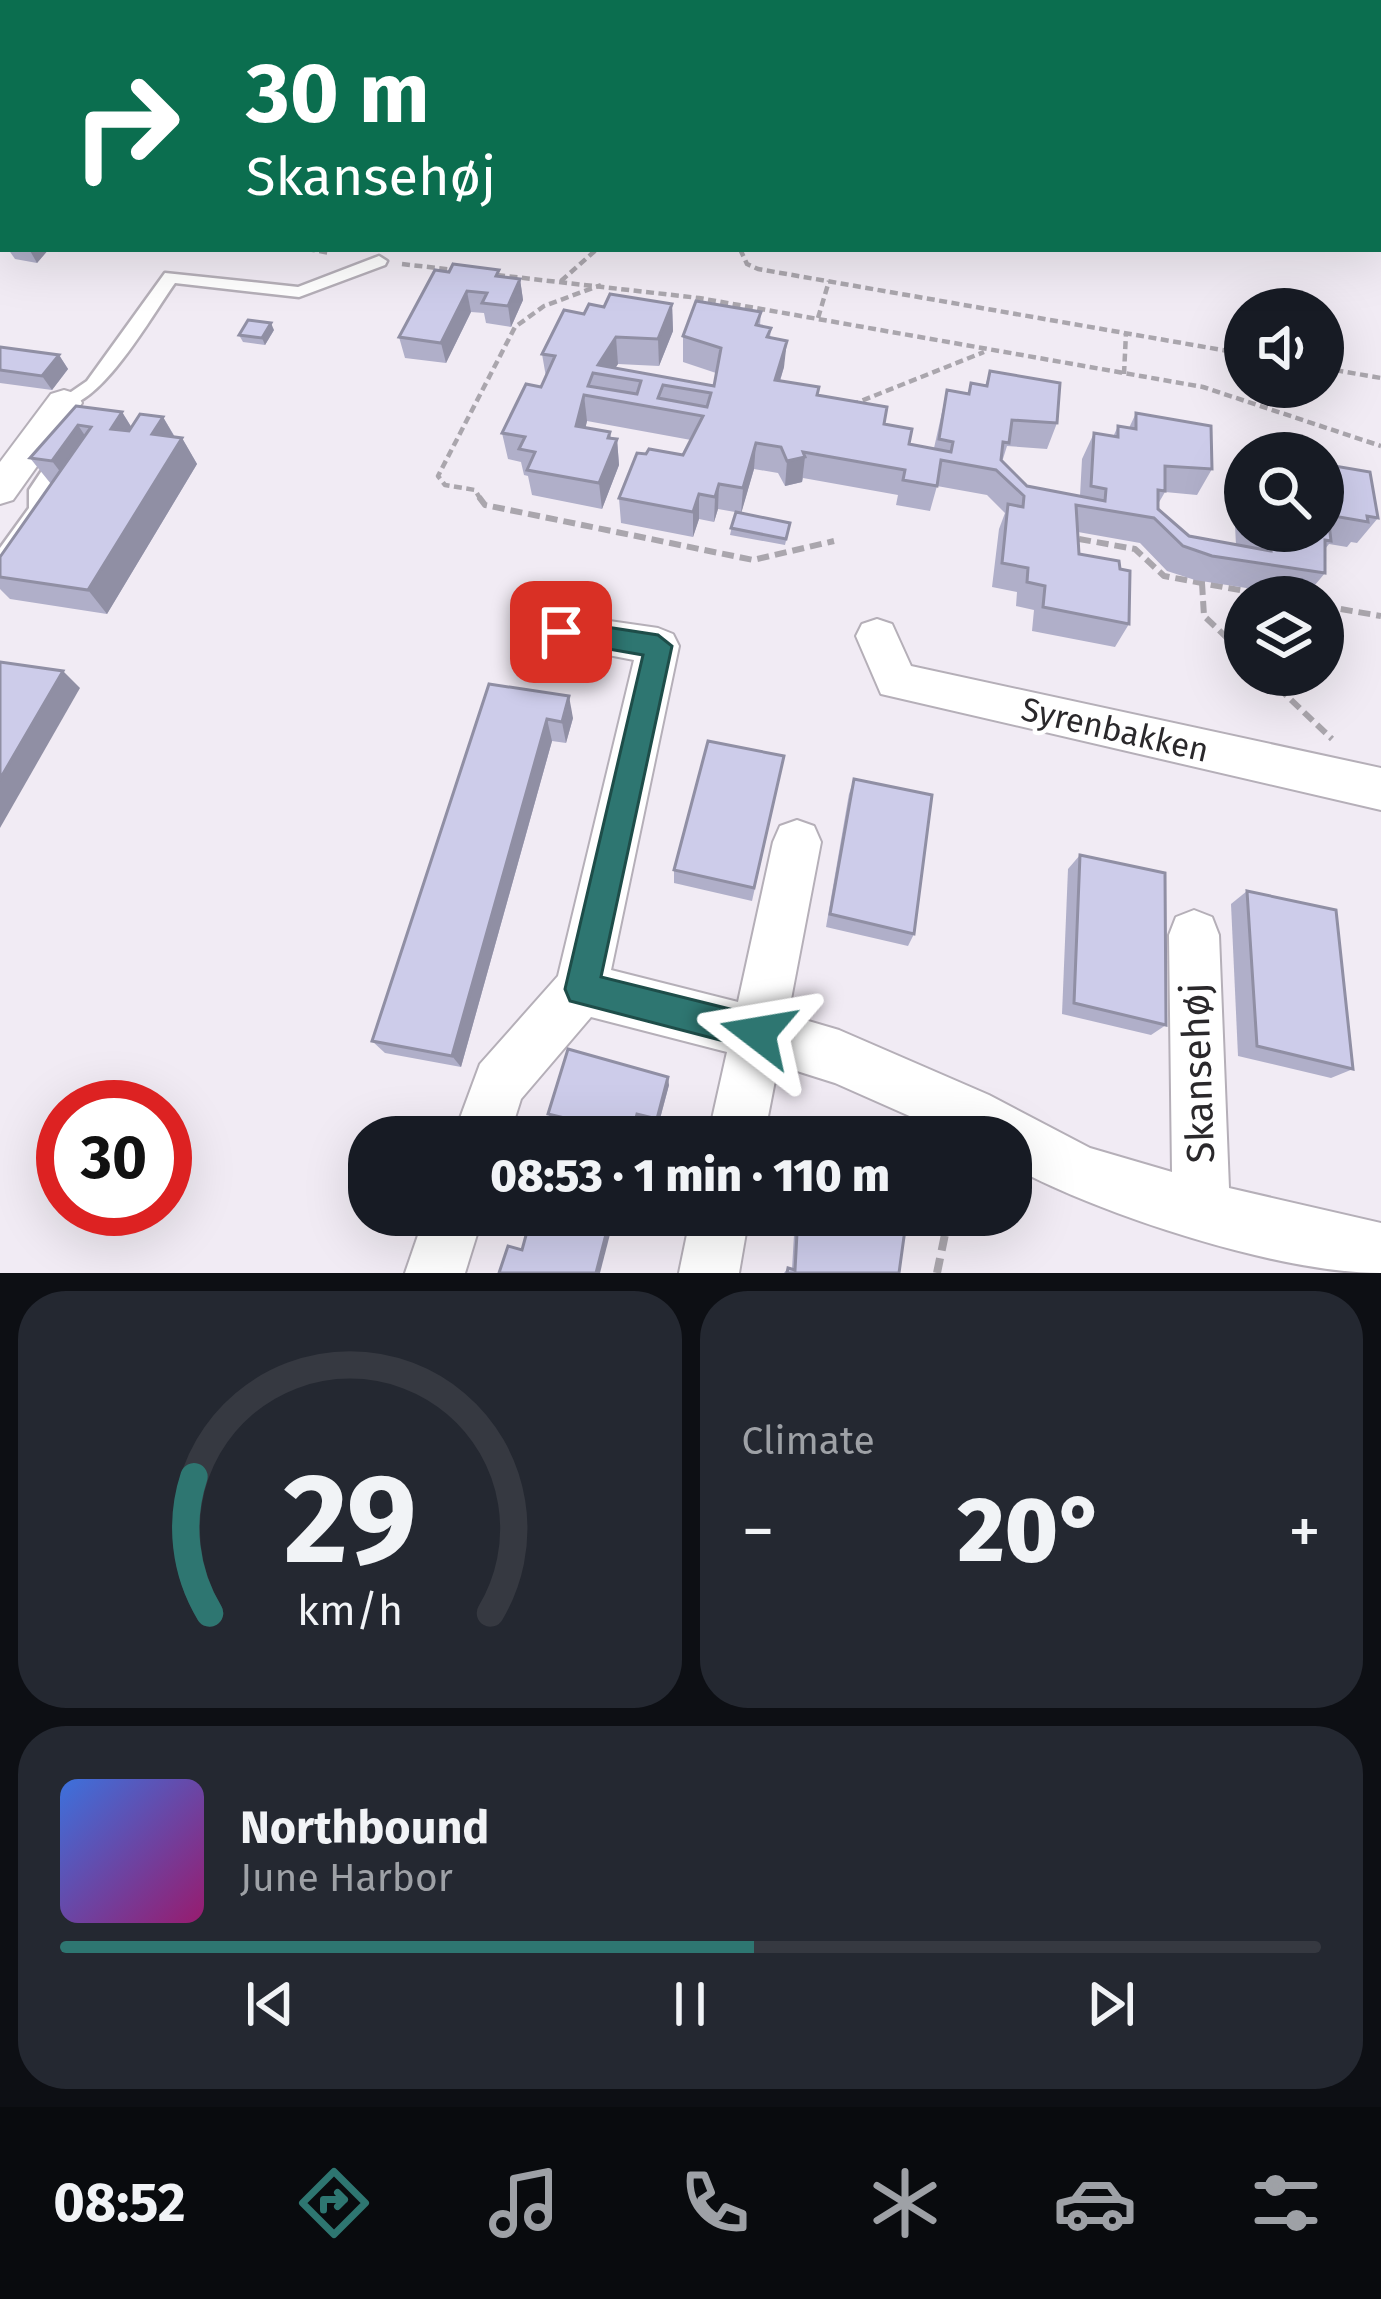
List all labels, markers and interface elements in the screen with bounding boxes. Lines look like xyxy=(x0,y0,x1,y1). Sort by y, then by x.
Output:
text: 30 m xyxy=(246,43,430,144)
icon: right xyxy=(48,48,204,204)
text: Skansehøj xyxy=(246,145,496,209)
map controls xyxy=(1224,288,1344,696)
button: sound xyxy=(1224,288,1344,408)
button: search xyxy=(1224,432,1344,552)
button: layers xyxy=(1224,576,1344,696)
pin xyxy=(510,581,612,683)
icon: arrive xyxy=(528,599,594,665)
street label: Syrenbakken xyxy=(1017,689,1213,771)
position arrow xyxy=(695,970,821,1096)
street label: Skansehøj xyxy=(1172,982,1224,1164)
speed limit sign: 30 xyxy=(36,1080,192,1236)
text: 08:53 · 1 min · 110 m xyxy=(490,1149,890,1203)
text: Climate xyxy=(742,1418,875,1464)
text: 29 xyxy=(283,1445,416,1595)
text: 20° xyxy=(958,1477,1105,1585)
text: − xyxy=(742,1492,775,1571)
text: + xyxy=(1288,1492,1321,1571)
text: km/h xyxy=(297,1584,403,1635)
text: Northbound xyxy=(240,1801,489,1855)
text: June Harbor xyxy=(240,1855,453,1901)
icon: previous xyxy=(237,1971,303,2037)
icon: pause xyxy=(657,1971,723,2037)
icon: next xyxy=(1078,1971,1144,2037)
icon: directions xyxy=(292,2161,376,2245)
icon: music xyxy=(482,2161,566,2245)
icon: phone xyxy=(673,2161,757,2245)
icon: climate xyxy=(863,2161,947,2245)
icon: car xyxy=(1053,2161,1137,2245)
icon: filters xyxy=(1244,2161,1328,2245)
text: 08:52 xyxy=(53,2171,186,2235)

